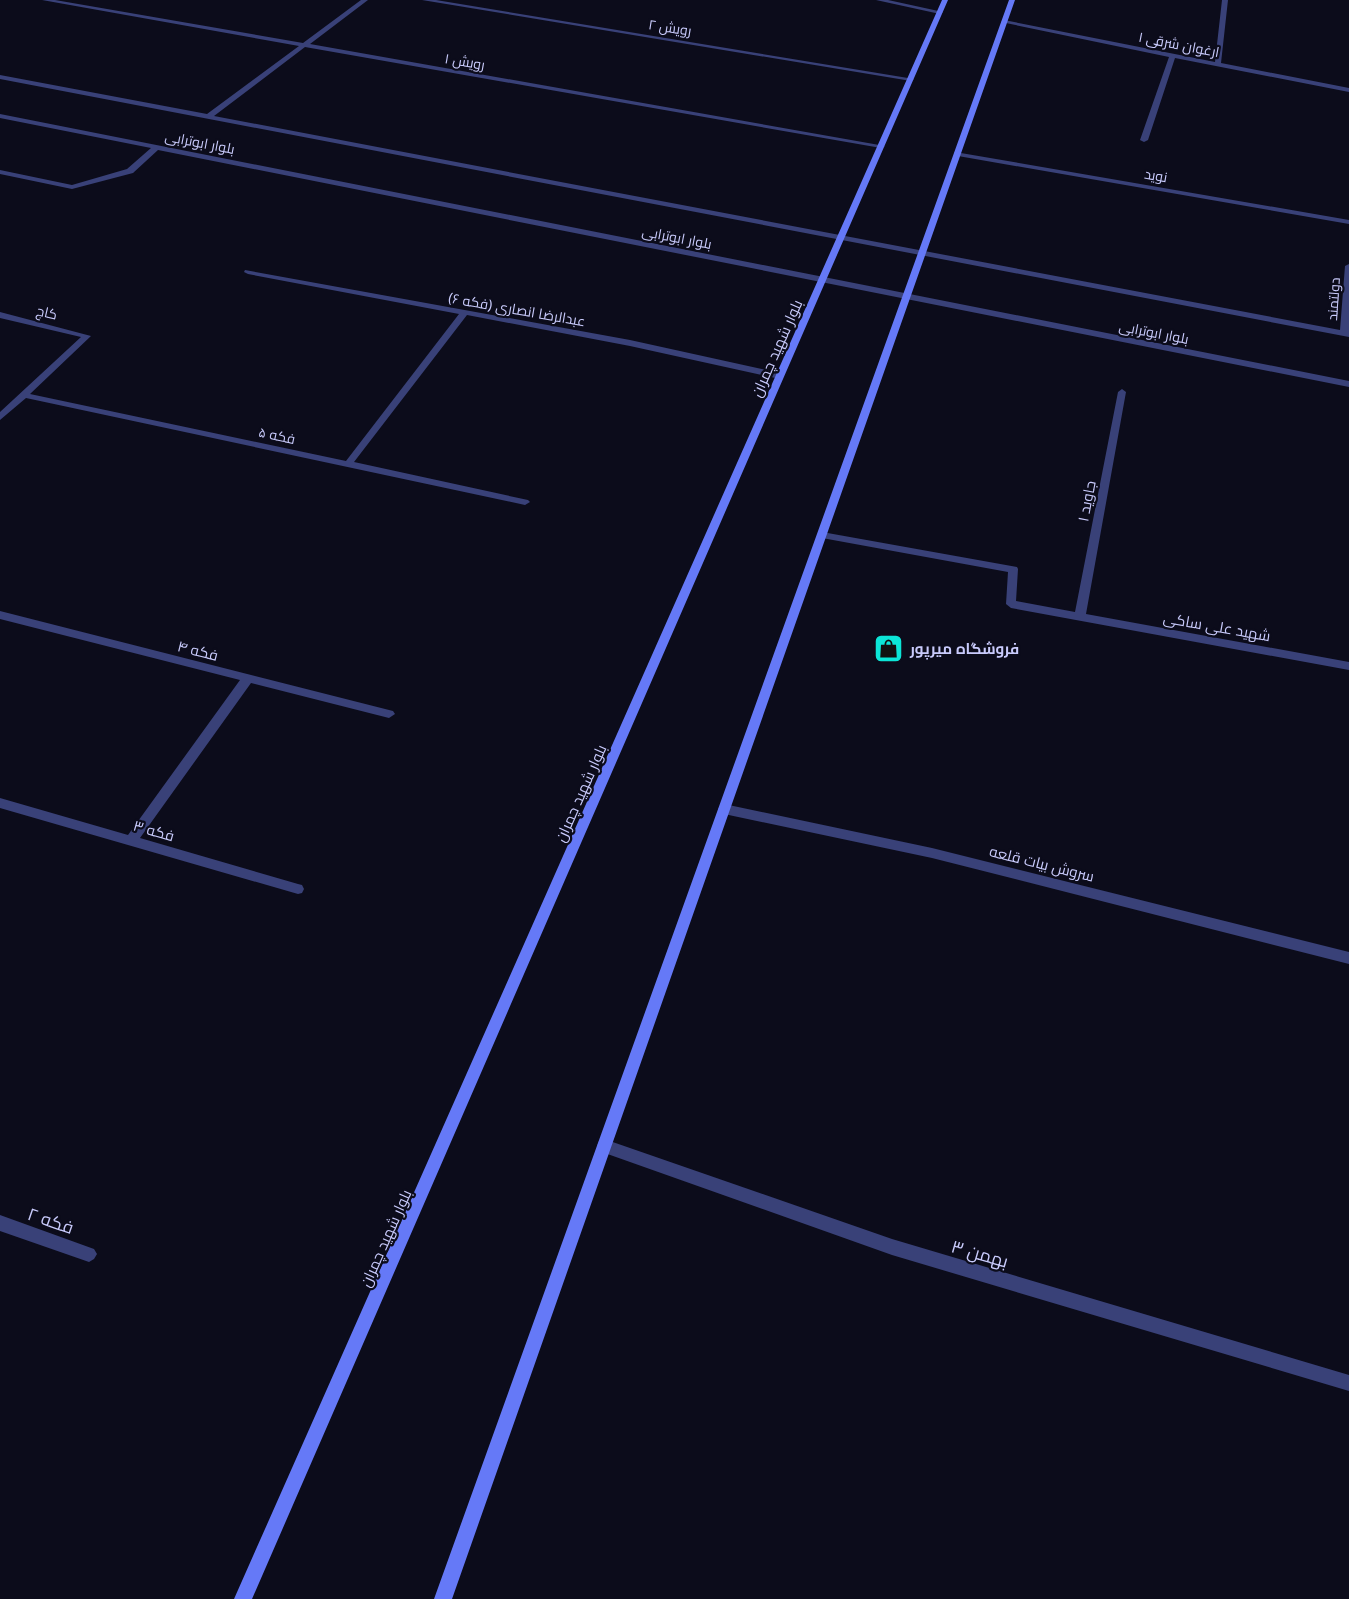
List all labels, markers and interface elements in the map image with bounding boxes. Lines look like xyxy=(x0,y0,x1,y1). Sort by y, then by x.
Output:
street label: رویش ۲ xyxy=(647,14,693,40)
street label: ارغوان شرقی ۱ xyxy=(1137,27,1221,61)
street label: رویش ۱ xyxy=(443,48,487,74)
street label: بلوار ابوترابی xyxy=(164,126,236,158)
street label: نوید xyxy=(1143,164,1169,186)
street label: بلوار ابوترابی xyxy=(641,221,713,253)
street label: دولتمند xyxy=(1322,277,1344,321)
street label: عبدالرضا انصاری (فکه ۶) xyxy=(447,288,587,330)
street label: بلوار شهید چمران xyxy=(746,296,807,400)
street label: کاج xyxy=(35,300,59,324)
street label: بلوار ابوترابی xyxy=(1118,316,1190,348)
street label: فکه ۵ xyxy=(257,422,297,448)
street label: جاوید ۱ xyxy=(1072,479,1100,523)
street label: شهید علی ساکی xyxy=(1162,607,1272,646)
shop icon: فروشگاه میرپور xyxy=(873,632,905,664)
street label: فکه ۴ xyxy=(175,635,221,665)
place label: فروشگاه میرپور xyxy=(909,638,1019,660)
street label: بلوار شهید چمران xyxy=(550,741,611,845)
street label: فکه ۳ xyxy=(131,815,177,845)
street label: سروش بیات قلعه xyxy=(987,840,1097,887)
street label: بلوار شهید چمران xyxy=(355,1186,416,1290)
street label: فکه ۲ xyxy=(25,1201,77,1239)
street label: بهمن ۳ xyxy=(949,1233,1011,1273)

